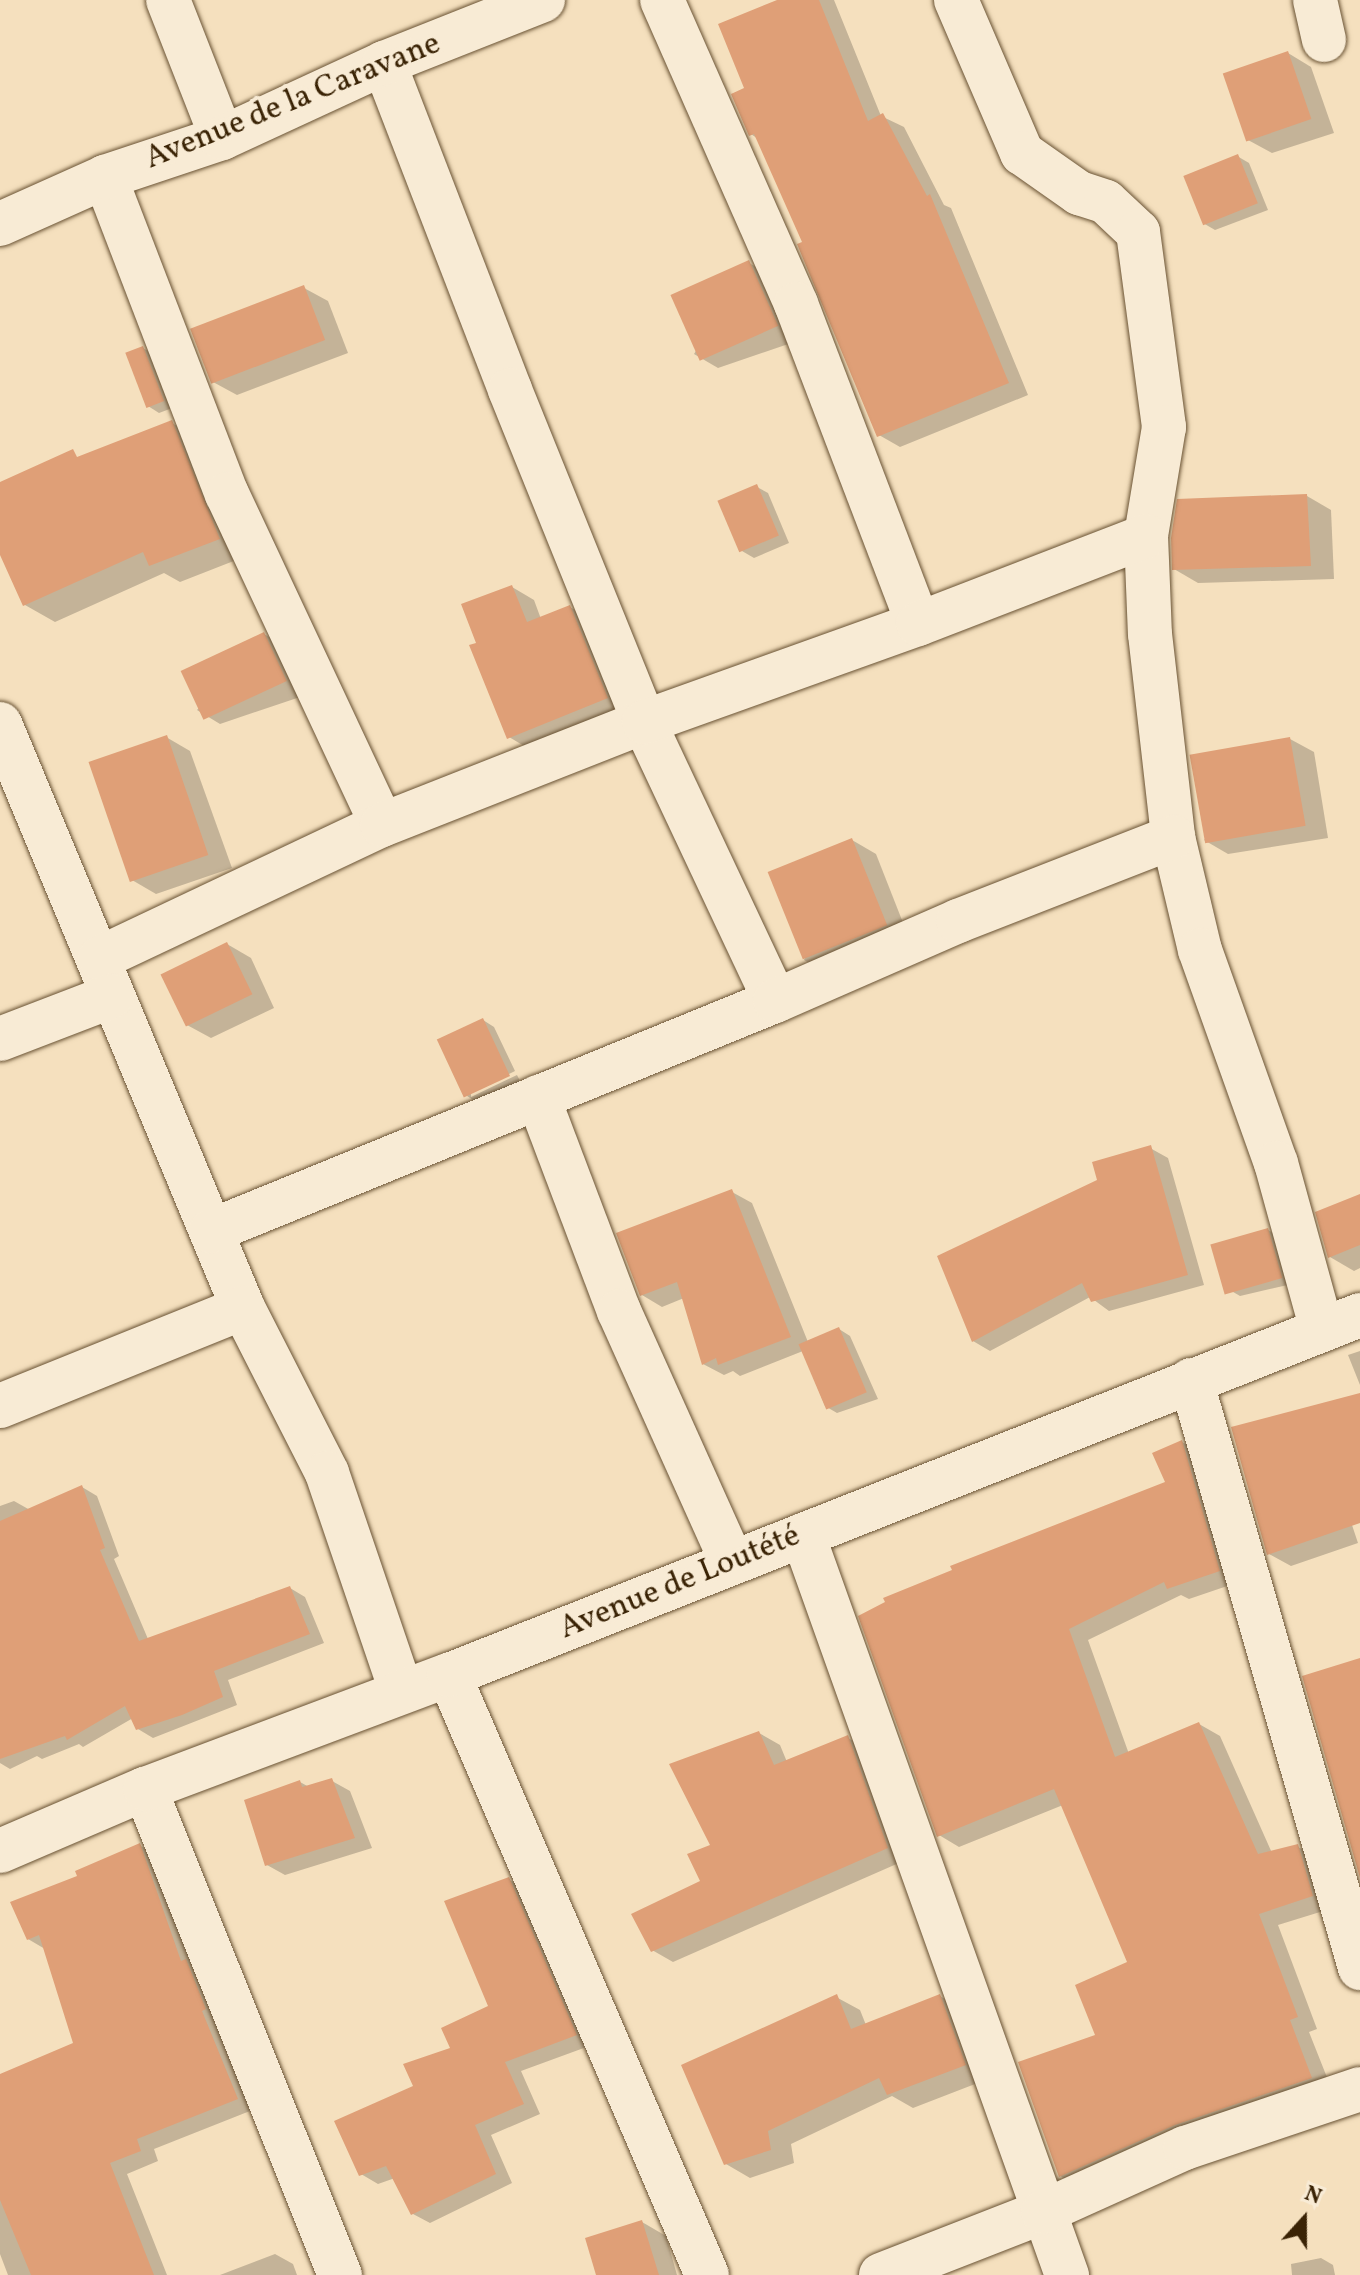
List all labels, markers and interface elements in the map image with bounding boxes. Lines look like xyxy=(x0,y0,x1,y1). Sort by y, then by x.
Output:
street label: Avenue de la Caravane xyxy=(140,25,446,179)
street label: Avenue de Loutété xyxy=(554,1517,806,1649)
north arrow xyxy=(1264,2179,1344,2259)
text: N xyxy=(1300,2179,1326,2213)

